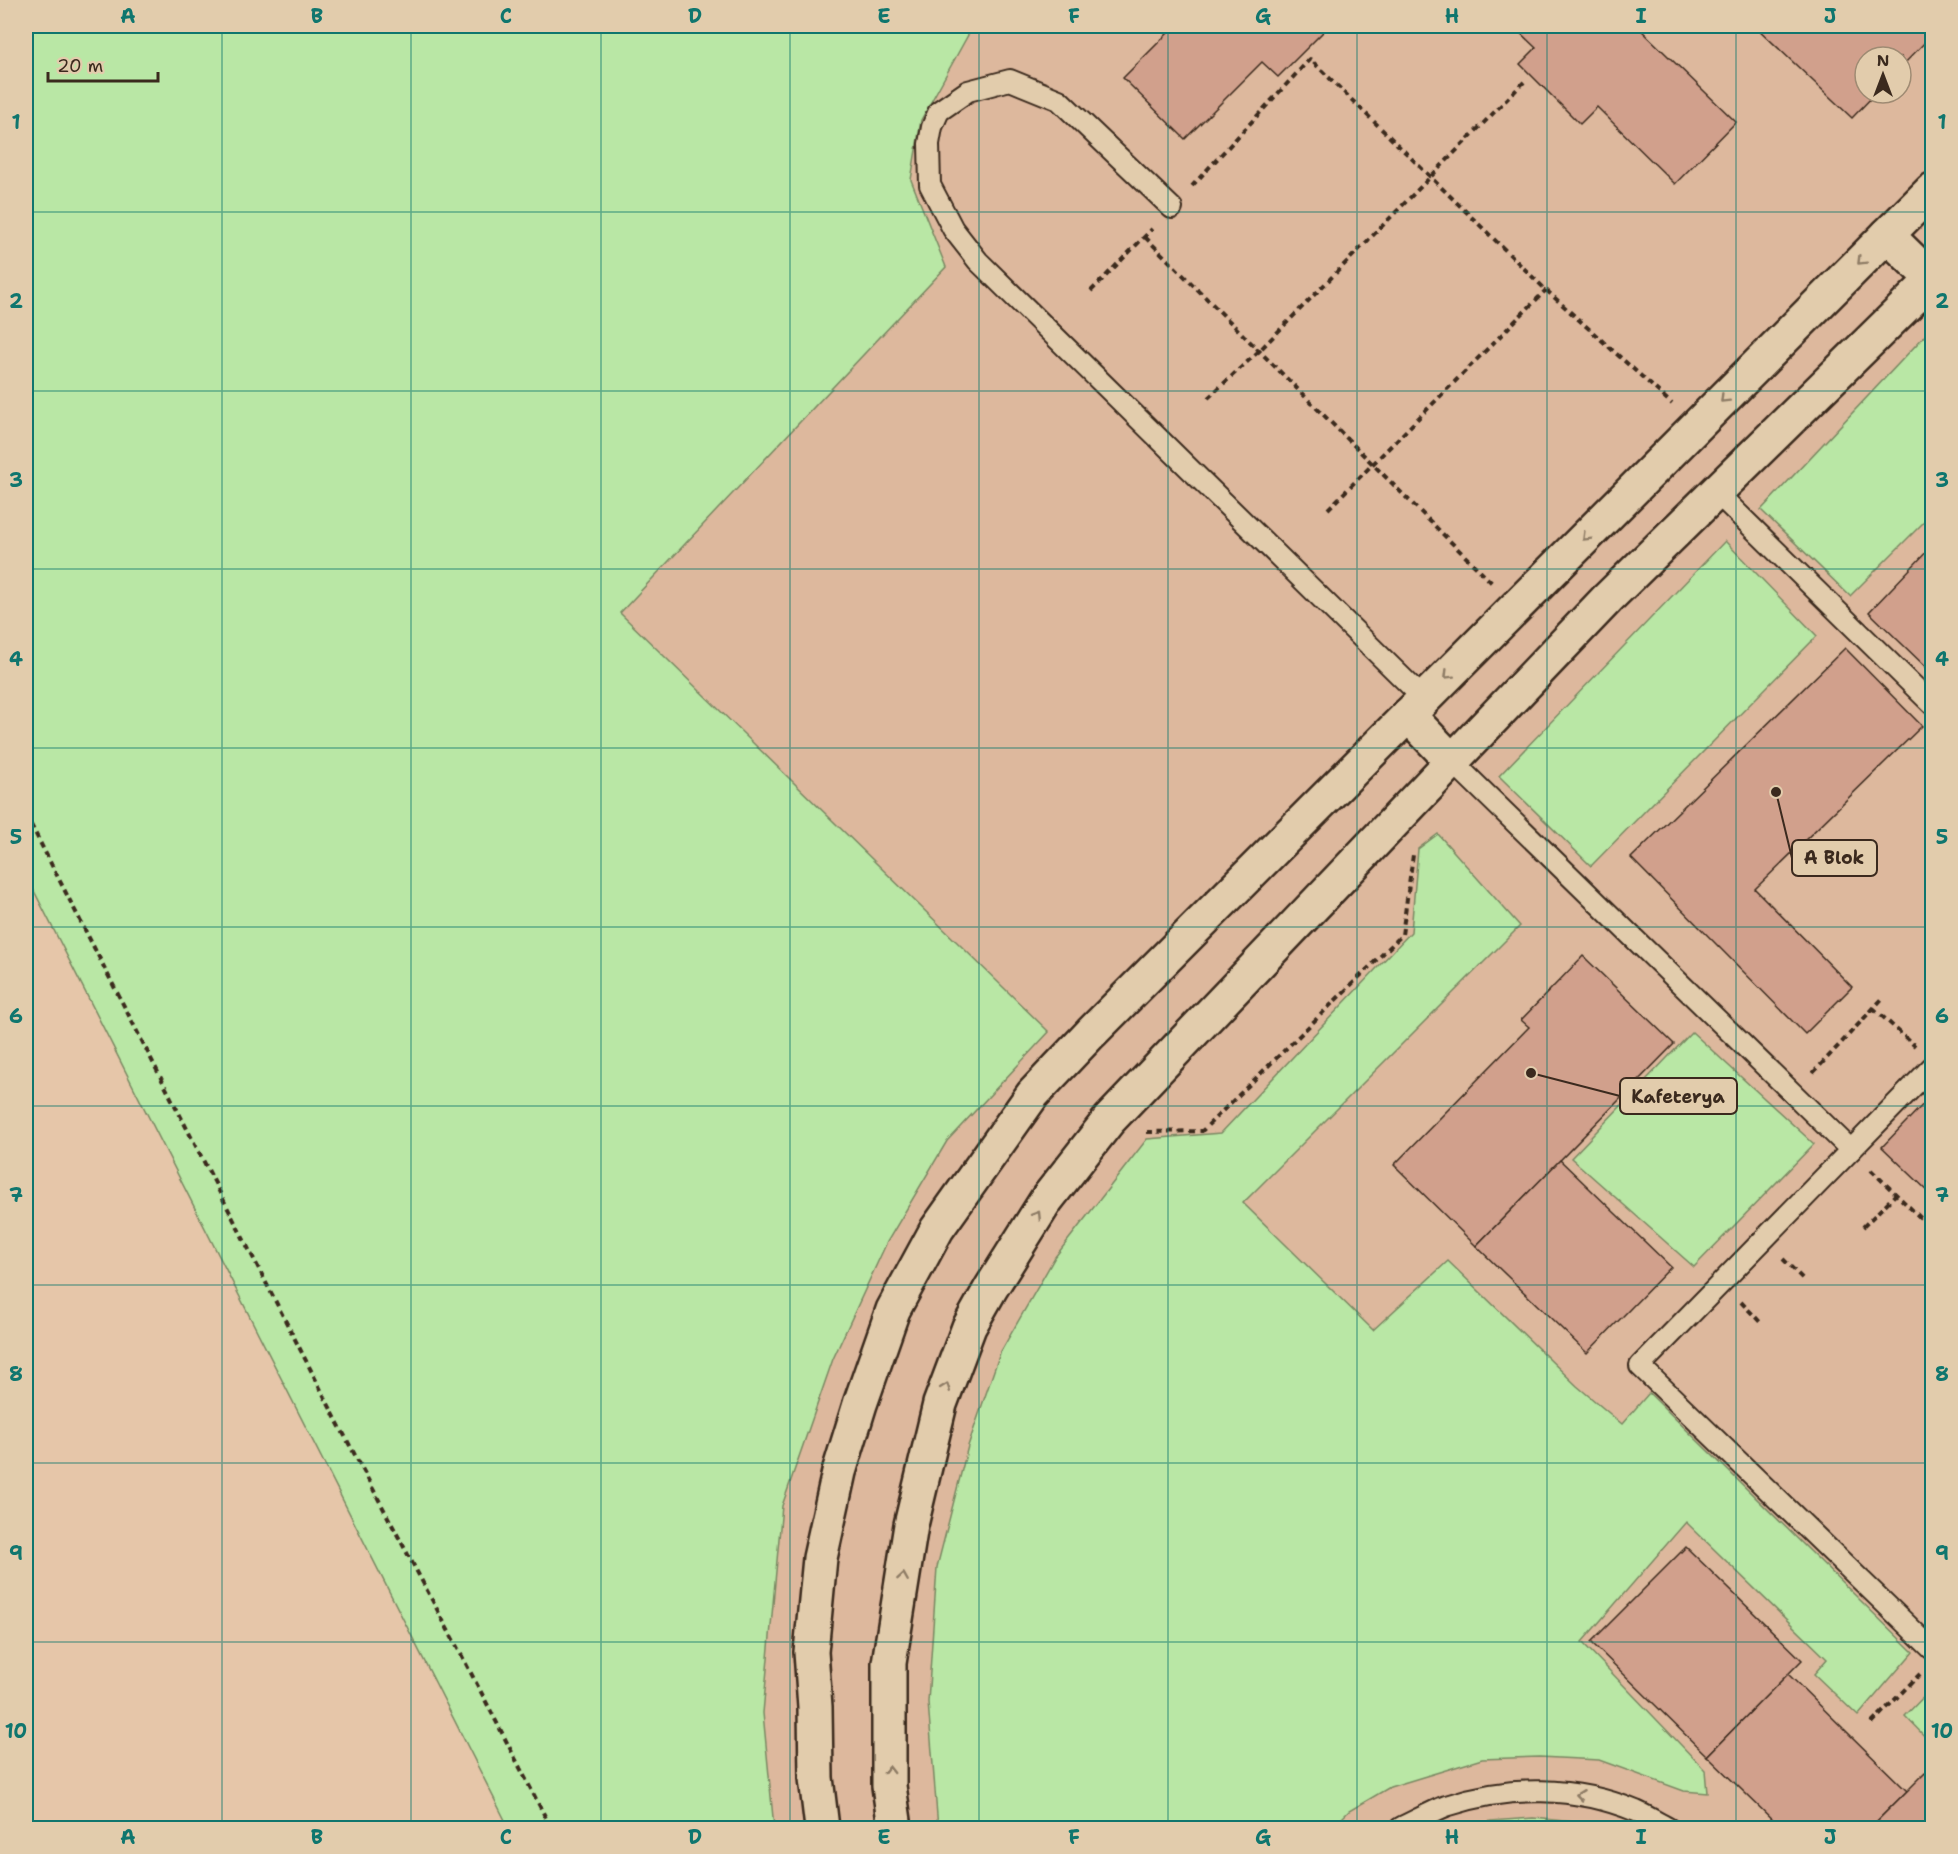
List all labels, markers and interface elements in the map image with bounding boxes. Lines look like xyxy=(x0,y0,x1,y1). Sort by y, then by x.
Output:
text: A xyxy=(120,3,136,29)
text: B xyxy=(311,3,323,29)
text: C xyxy=(500,3,512,29)
text: D xyxy=(688,3,702,29)
text: E xyxy=(877,3,891,29)
text: F xyxy=(1068,3,1080,29)
text: G xyxy=(1255,3,1271,29)
text: H xyxy=(1445,3,1459,29)
text: I xyxy=(1635,3,1647,29)
text: J xyxy=(1824,3,1837,29)
scale bar xyxy=(48,45,158,83)
north arrow xyxy=(1853,45,1913,105)
text: N xyxy=(1877,50,1889,71)
text: 20 m xyxy=(57,54,103,78)
text: 1 xyxy=(11,109,21,135)
text: 1 xyxy=(1937,109,1947,135)
one-way arrow xyxy=(1858,254,1869,265)
text: 2 xyxy=(9,288,23,314)
text: 2 xyxy=(1935,288,1949,314)
one-way arrow xyxy=(1720,392,1731,403)
text: 3 xyxy=(9,467,23,493)
text: 3 xyxy=(1935,467,1949,493)
one-way arrow xyxy=(1582,530,1593,541)
text: 4 xyxy=(9,646,23,672)
text: 4 xyxy=(1935,646,1949,672)
one-way arrow xyxy=(1444,669,1455,679)
text: 5 xyxy=(10,824,22,850)
text: 5 xyxy=(1936,824,1948,850)
callout: A Blok xyxy=(1792,840,1877,876)
text: A Blok xyxy=(1804,846,1864,870)
text: 6 xyxy=(9,1003,23,1029)
text: 6 xyxy=(1935,1003,1949,1029)
callout: Kafeterya xyxy=(1620,1078,1737,1114)
text: Kafeterya xyxy=(1631,1085,1725,1109)
text: 7 xyxy=(9,1182,23,1208)
text: 7 xyxy=(1935,1182,1949,1208)
one-way arrow xyxy=(1030,1211,1042,1221)
text: 8 xyxy=(9,1361,23,1387)
text: 8 xyxy=(1935,1361,1949,1387)
one-way arrow xyxy=(939,1382,952,1393)
text: 9 xyxy=(9,1540,23,1566)
text: 9 xyxy=(1935,1540,1949,1566)
one-way arrow xyxy=(896,1572,908,1581)
text: 10 xyxy=(5,1718,27,1744)
text: 10 xyxy=(1931,1718,1953,1744)
one-way arrow xyxy=(883,1766,895,1775)
one-way arrow xyxy=(1576,1789,1585,1802)
text: A xyxy=(120,1824,136,1850)
text: B xyxy=(311,1824,323,1850)
text: C xyxy=(500,1824,512,1850)
text: D xyxy=(688,1824,702,1850)
text: E xyxy=(877,1824,891,1850)
text: F xyxy=(1068,1824,1080,1850)
text: G xyxy=(1255,1824,1271,1850)
text: H xyxy=(1445,1824,1459,1850)
text: I xyxy=(1635,1824,1647,1850)
text: J xyxy=(1824,1824,1837,1850)

